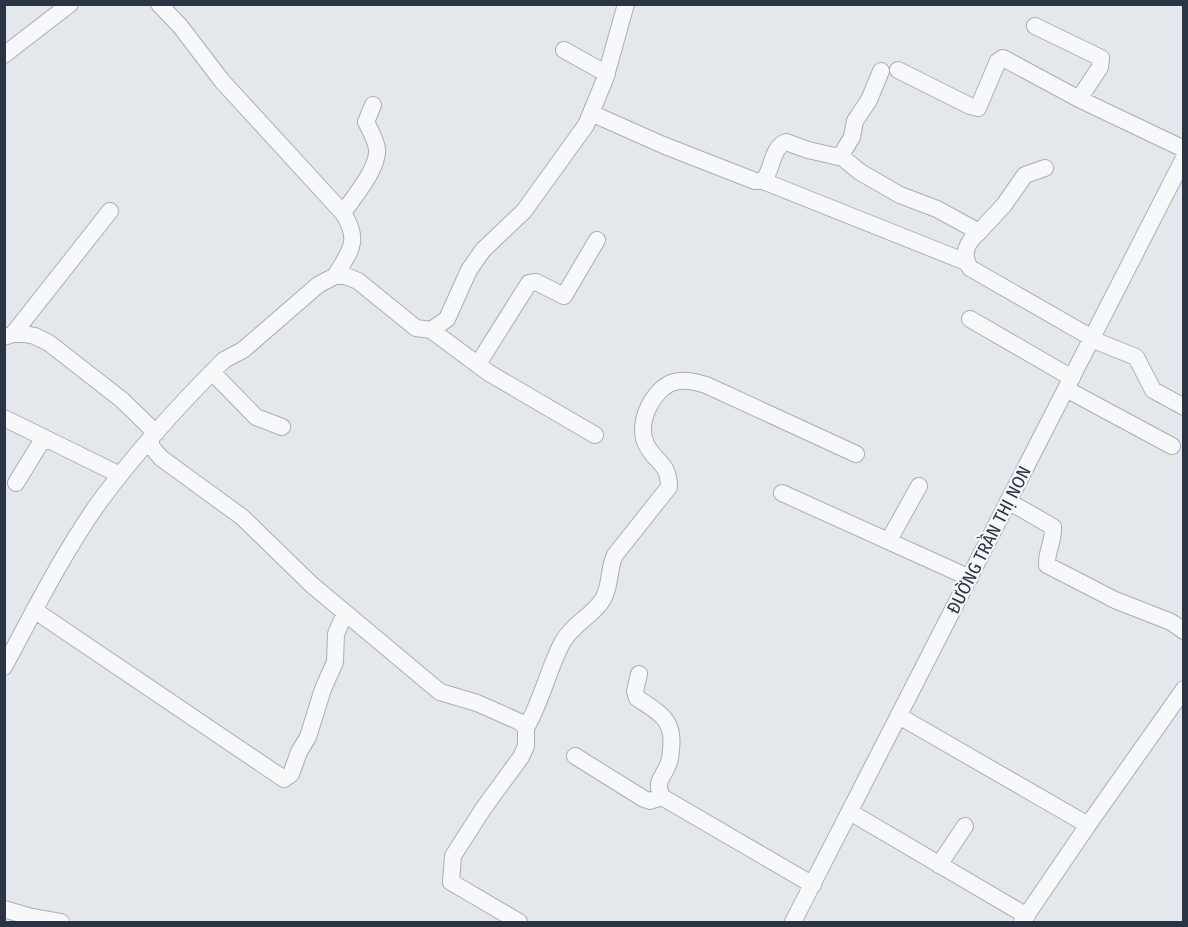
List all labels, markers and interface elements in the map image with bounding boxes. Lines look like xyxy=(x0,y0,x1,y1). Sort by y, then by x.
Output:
street label: ĐƯỜNG TRẦN THỊ NON xyxy=(940,462,1036,618)

